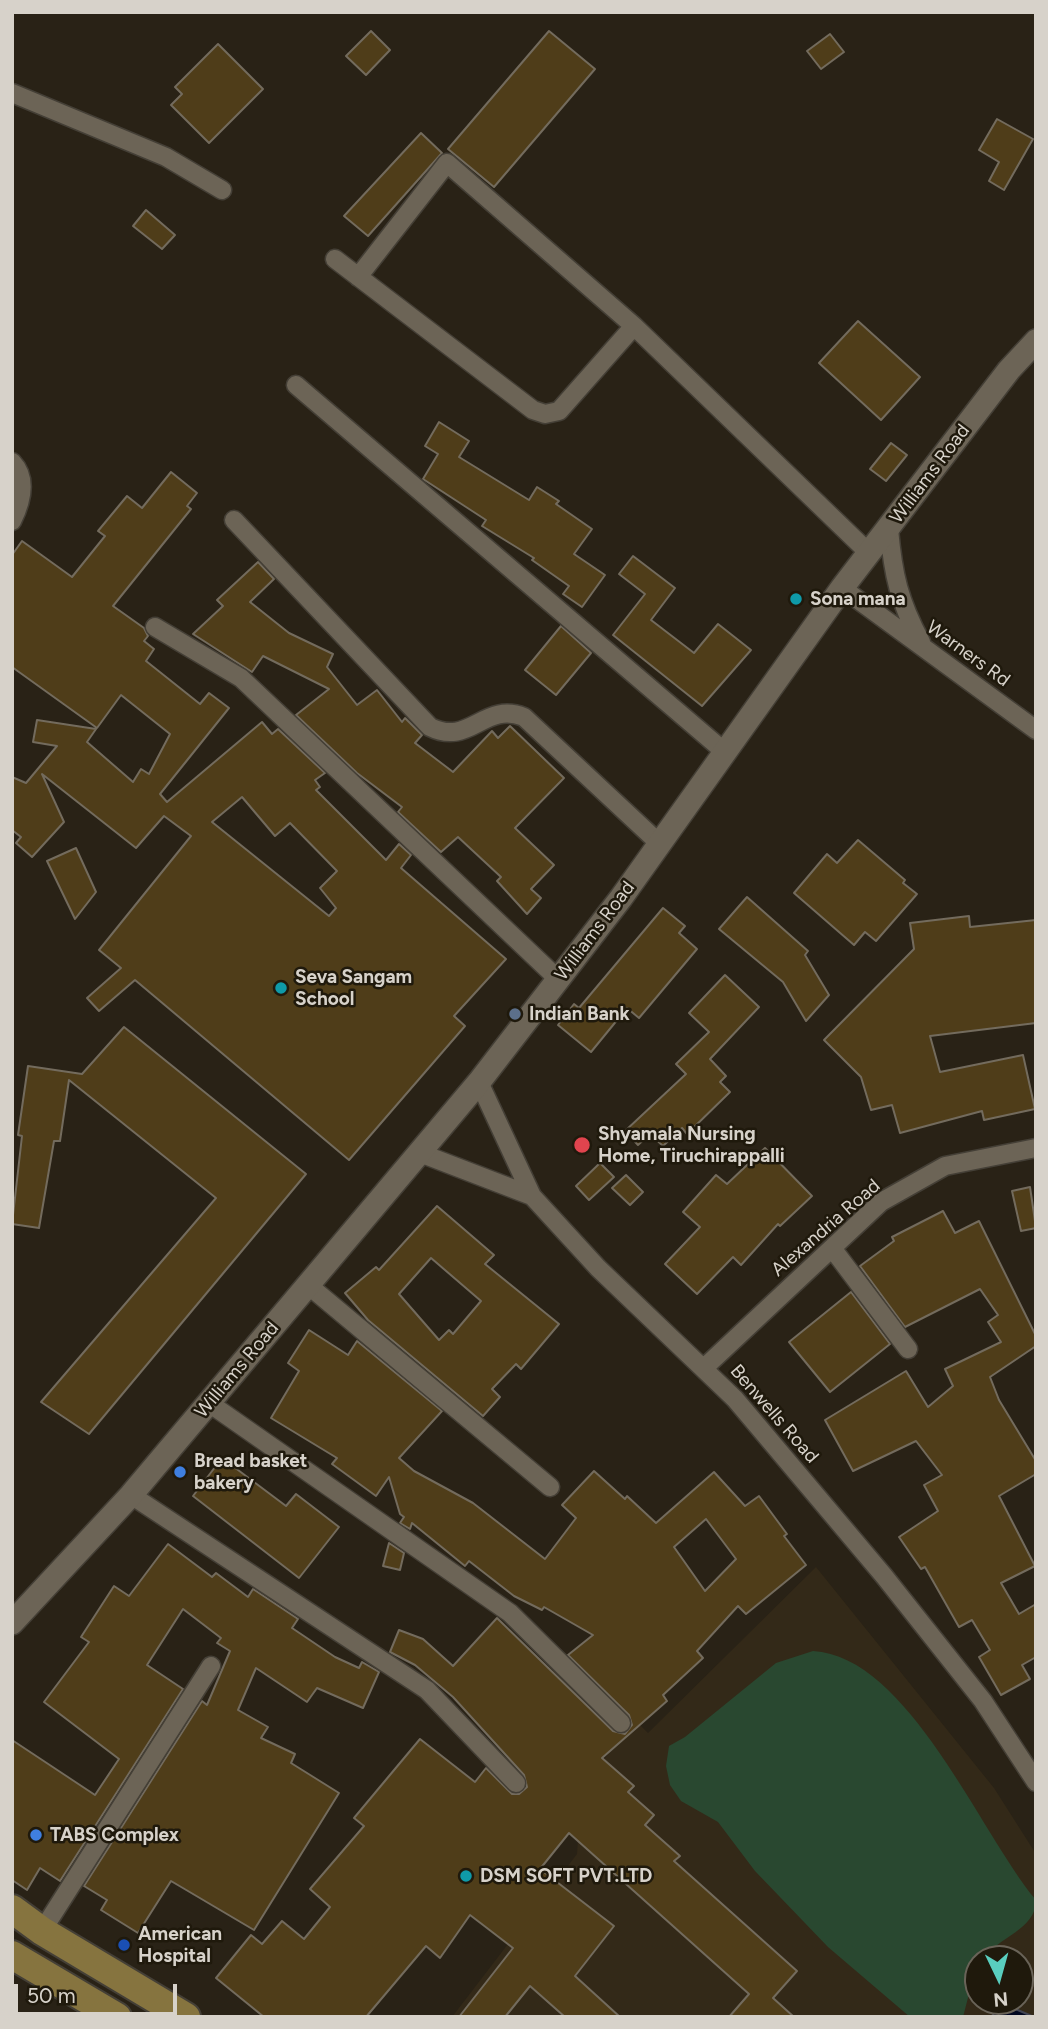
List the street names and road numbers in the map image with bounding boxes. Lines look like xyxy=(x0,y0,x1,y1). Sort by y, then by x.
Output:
street label: Williams Road xyxy=(885,420,975,528)
street label: Warners Rd xyxy=(922,616,1014,692)
street label: Williams Road xyxy=(550,877,640,985)
street label: Alexandria Road xyxy=(767,1175,885,1281)
street label: Williams Road xyxy=(190,1317,284,1423)
street label: Benwells Road xyxy=(725,1360,823,1468)

